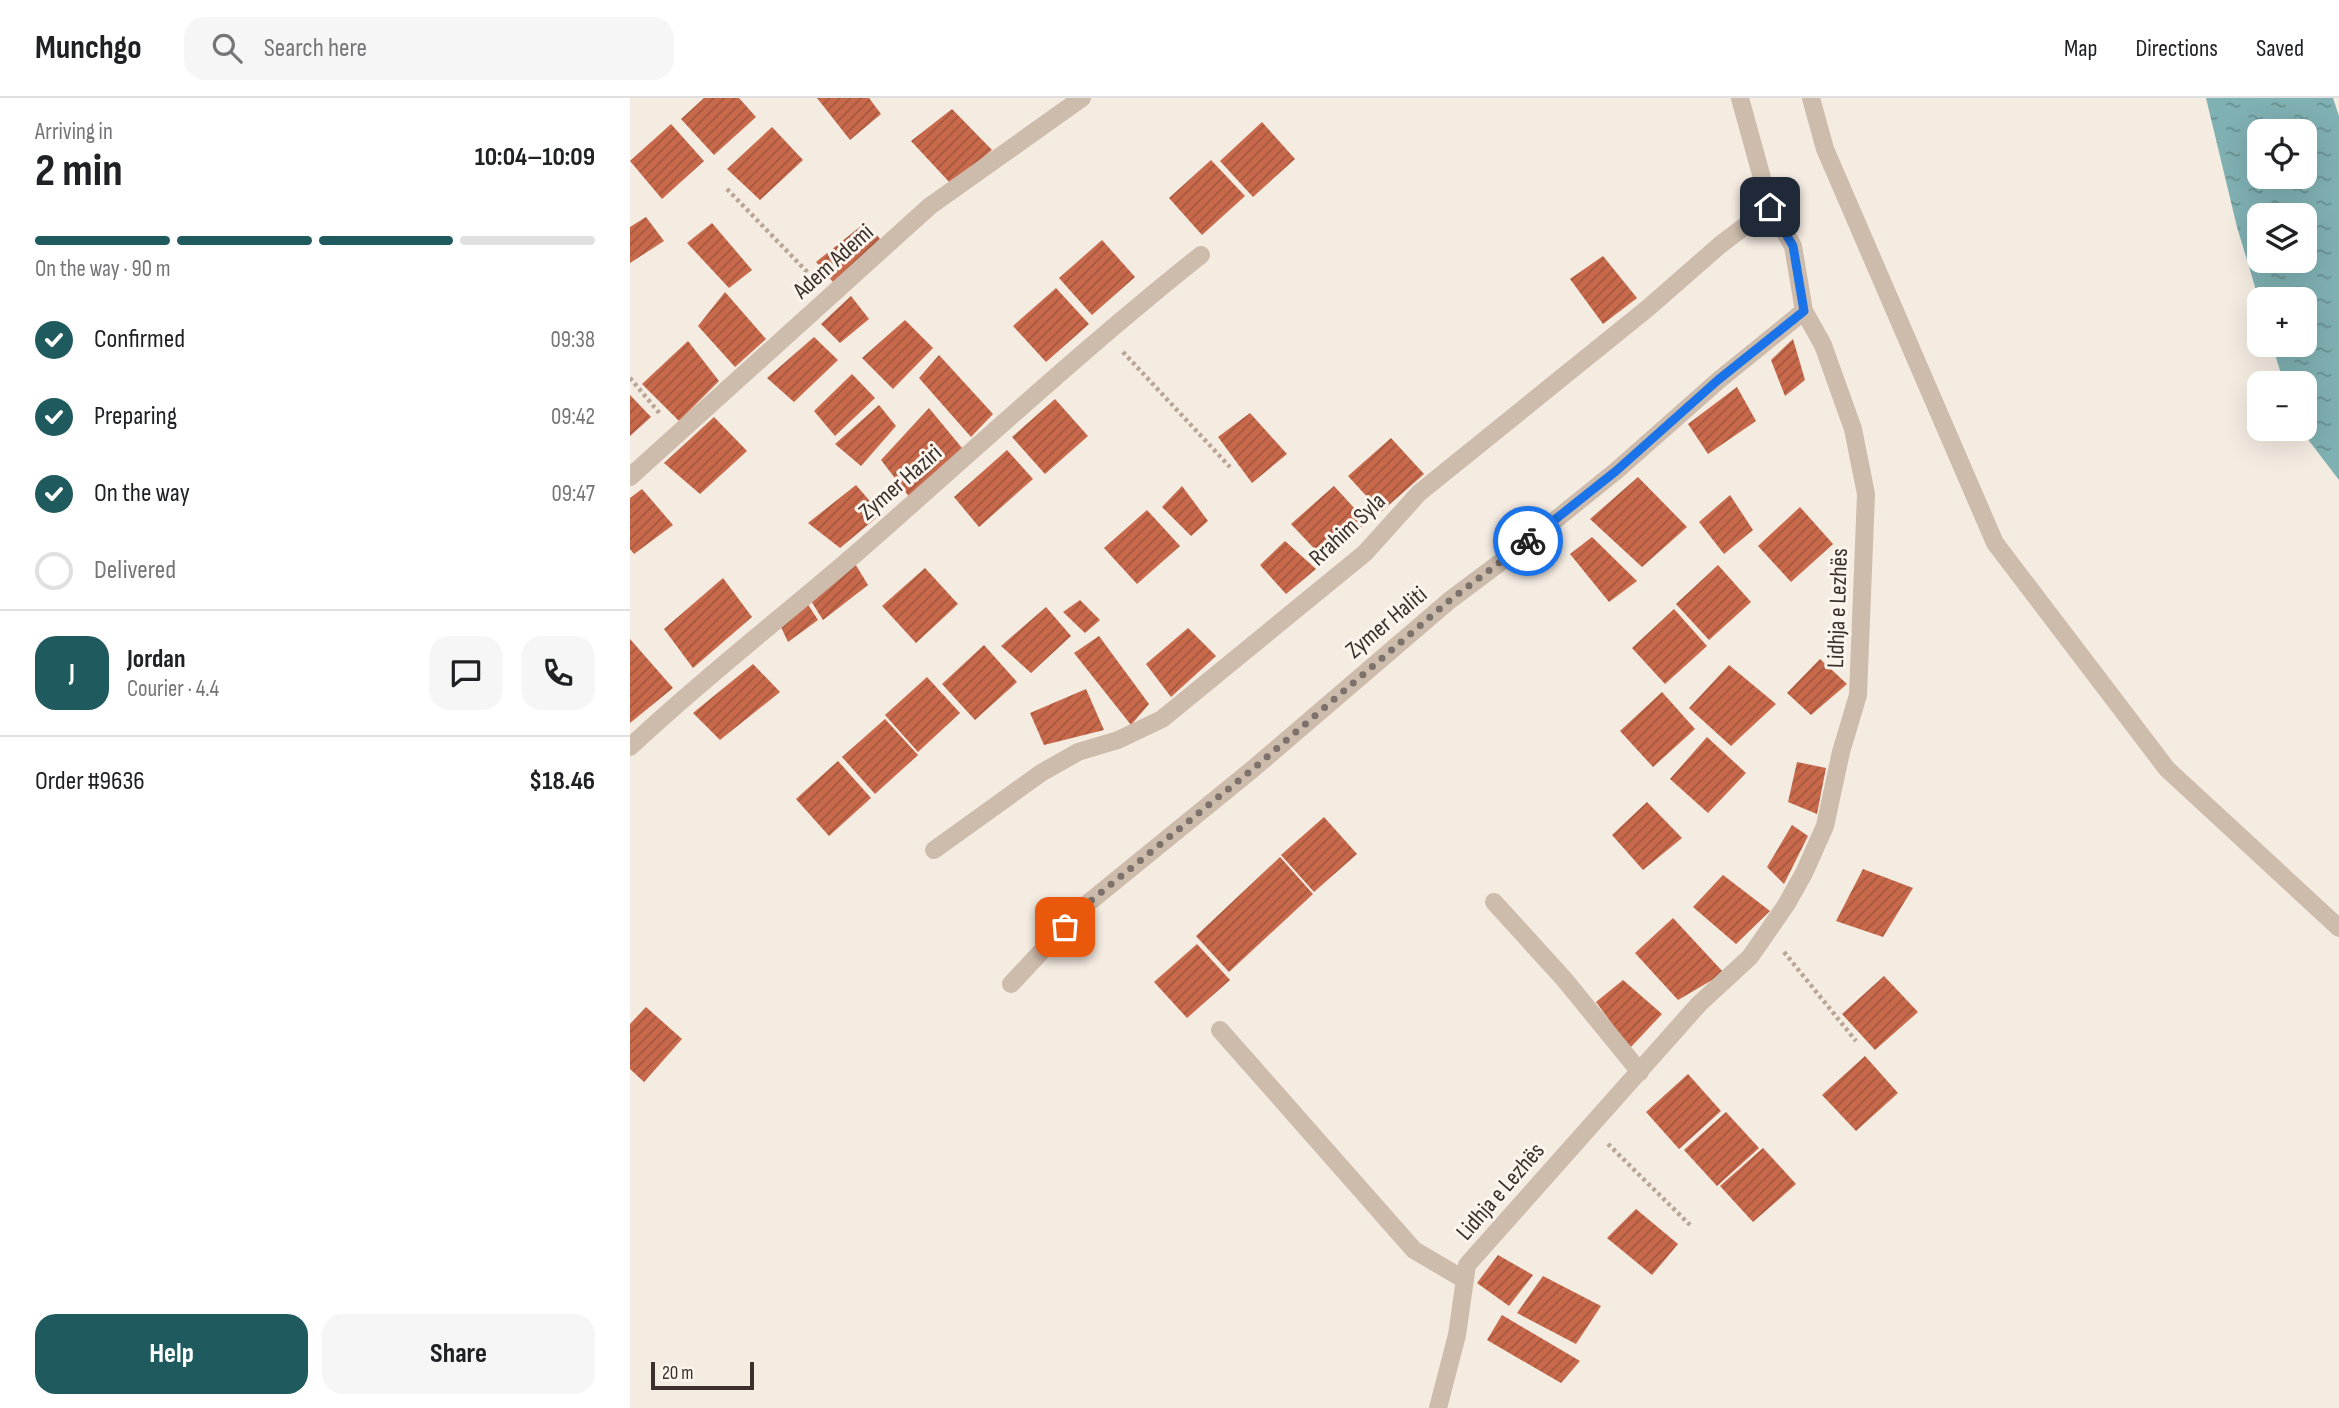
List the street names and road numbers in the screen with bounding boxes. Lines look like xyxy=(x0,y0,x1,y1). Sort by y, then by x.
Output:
street label: Adem Ademi xyxy=(786,218,880,306)
street label: Zymer Haziri xyxy=(853,439,948,526)
street label: Rrahim Syla xyxy=(1303,487,1392,572)
street label: Lidhja e Lezhës xyxy=(1821,548,1854,668)
street label: Zymer Haliti xyxy=(1340,580,1433,665)
street label: Lidhja e Lezhës xyxy=(1450,1137,1551,1246)

